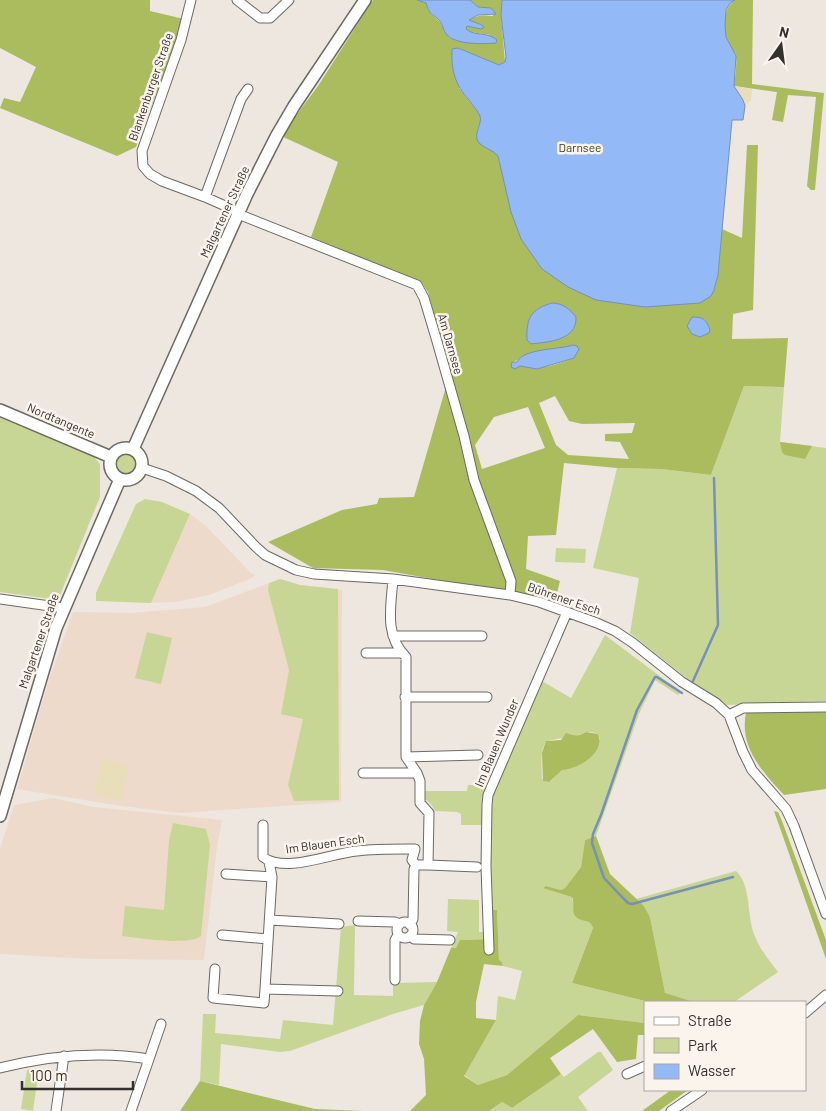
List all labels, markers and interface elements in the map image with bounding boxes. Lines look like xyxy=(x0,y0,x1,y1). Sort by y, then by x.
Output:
north arrow xyxy=(756,20,806,70)
text: N xyxy=(778,23,791,41)
street label: Blankenburger Straße xyxy=(125,31,175,142)
park label: Darnsee xyxy=(559,140,601,154)
street label: Malgartener Straße xyxy=(197,163,251,260)
street label: Am Darnsee xyxy=(436,312,466,376)
street label: Nordtangente xyxy=(25,399,97,441)
street label: Bührener Esch xyxy=(526,579,603,617)
street label: Malgartener Straße xyxy=(15,591,61,690)
street label: Im Blauen Wunder xyxy=(471,696,521,789)
street label: Im Blauen Esch xyxy=(285,831,365,855)
legend xyxy=(644,1001,806,1091)
text: Straße xyxy=(688,1011,732,1029)
text: Park xyxy=(688,1036,718,1054)
scale bar xyxy=(22,1058,134,1090)
text: Wasser xyxy=(688,1061,736,1079)
text: 100 m xyxy=(30,1066,68,1084)

